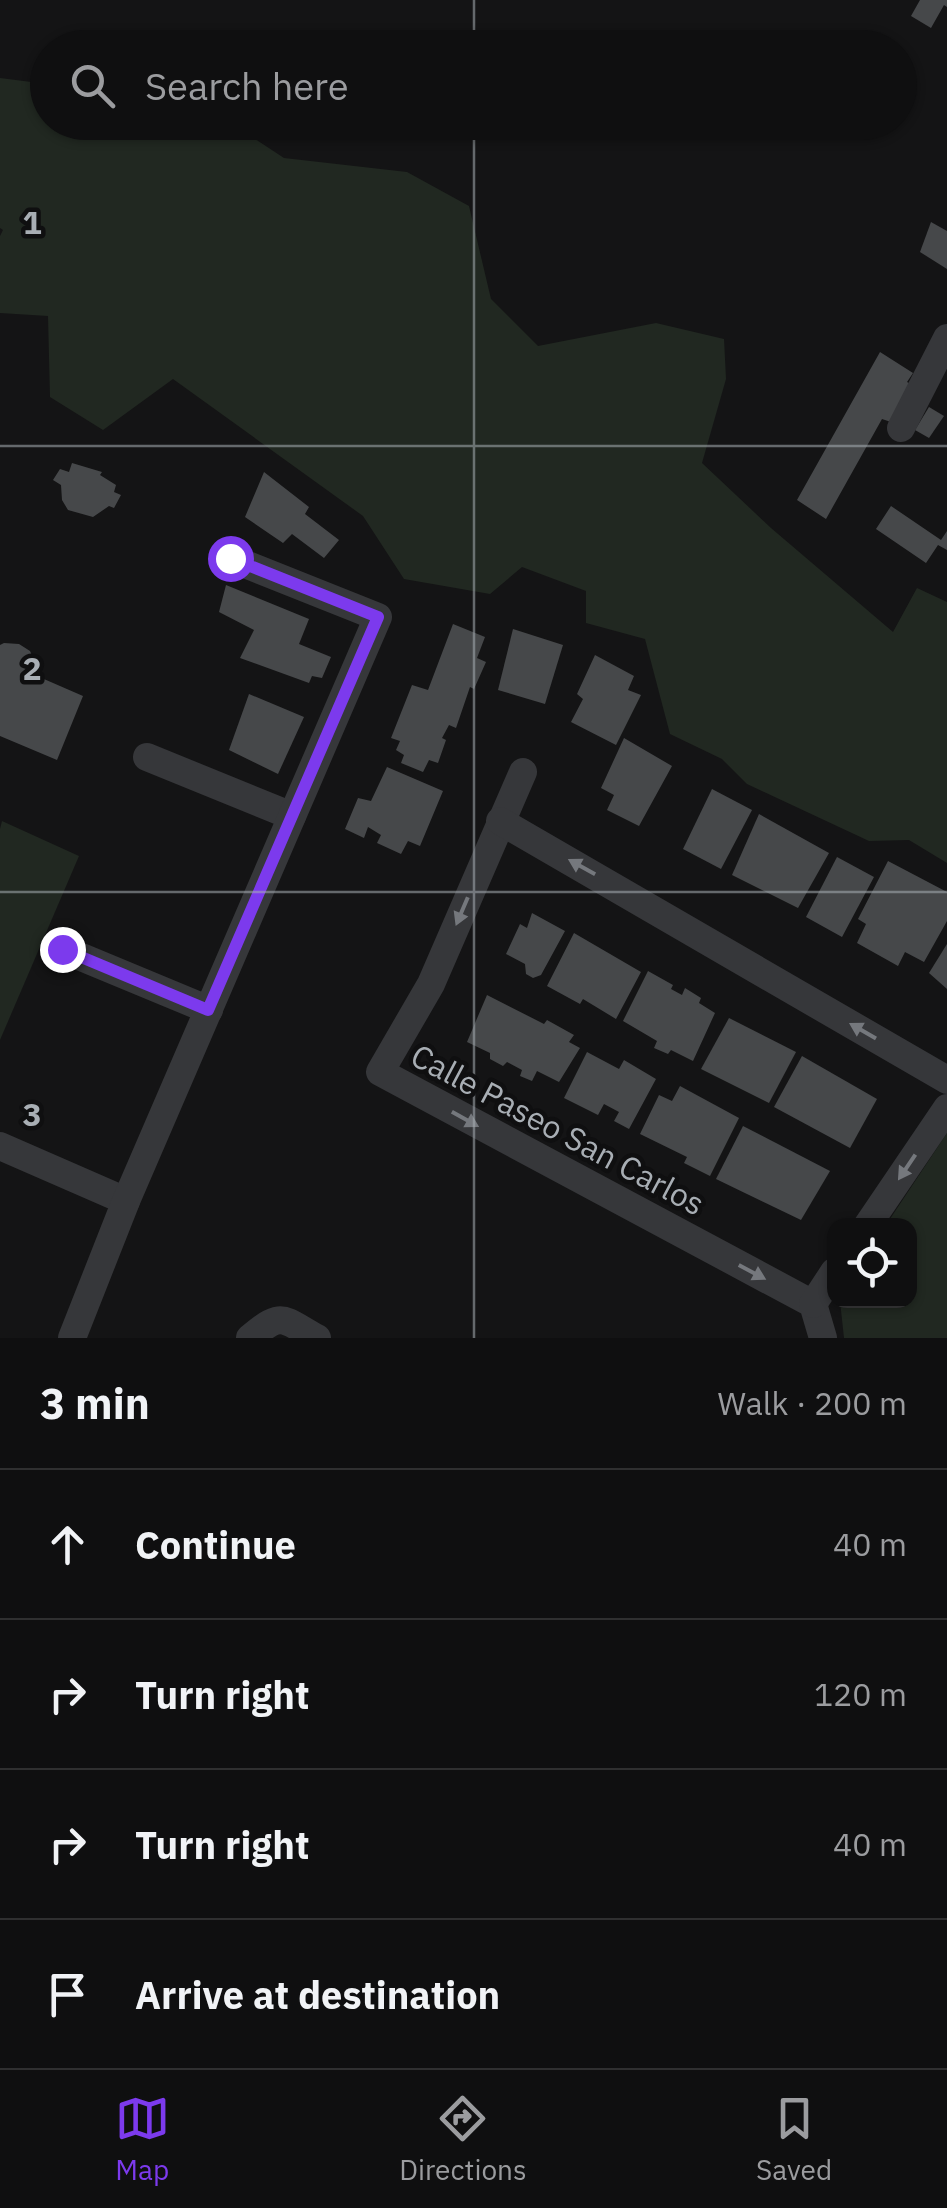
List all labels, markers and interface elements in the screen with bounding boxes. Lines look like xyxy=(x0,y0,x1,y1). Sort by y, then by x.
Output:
search box xyxy=(30,30,917,140)
icon: search xyxy=(65,58,120,113)
text: Search here xyxy=(145,61,349,110)
text: 1 xyxy=(22,201,42,243)
route start xyxy=(208,536,254,582)
text: 2 xyxy=(22,647,42,689)
one-way arrow xyxy=(568,859,596,877)
one-way arrow xyxy=(453,896,469,926)
route end xyxy=(40,927,86,973)
one-way arrow xyxy=(849,1022,877,1040)
street label: Calle Paseo San Carlos xyxy=(404,1034,712,1224)
text: 3 xyxy=(22,1093,42,1135)
one-way arrow xyxy=(451,1111,480,1128)
one-way arrow xyxy=(898,1153,917,1180)
map controls xyxy=(827,1218,917,1308)
button: locate xyxy=(827,1218,917,1308)
one-way arrow xyxy=(738,1263,767,1280)
text: 3 min xyxy=(40,1376,150,1431)
text: Walk · 200 m xyxy=(718,1382,907,1424)
icon: ahead xyxy=(40,1517,95,1572)
text: Continue xyxy=(135,1520,296,1569)
text: 40 m xyxy=(833,1523,907,1565)
icon: right xyxy=(40,1667,95,1722)
text: Turn right xyxy=(135,1670,310,1719)
text: 120 m xyxy=(814,1673,907,1715)
icon: right xyxy=(40,1817,95,1872)
text: Turn right xyxy=(135,1820,310,1869)
text: 40 m xyxy=(833,1823,907,1865)
icon: arrive xyxy=(40,1967,95,2022)
text: Arrive at destination xyxy=(135,1970,500,2019)
tab: Map xyxy=(115,2091,170,2188)
tab: Directions xyxy=(399,2091,527,2188)
tab: Saved xyxy=(756,2091,832,2188)

